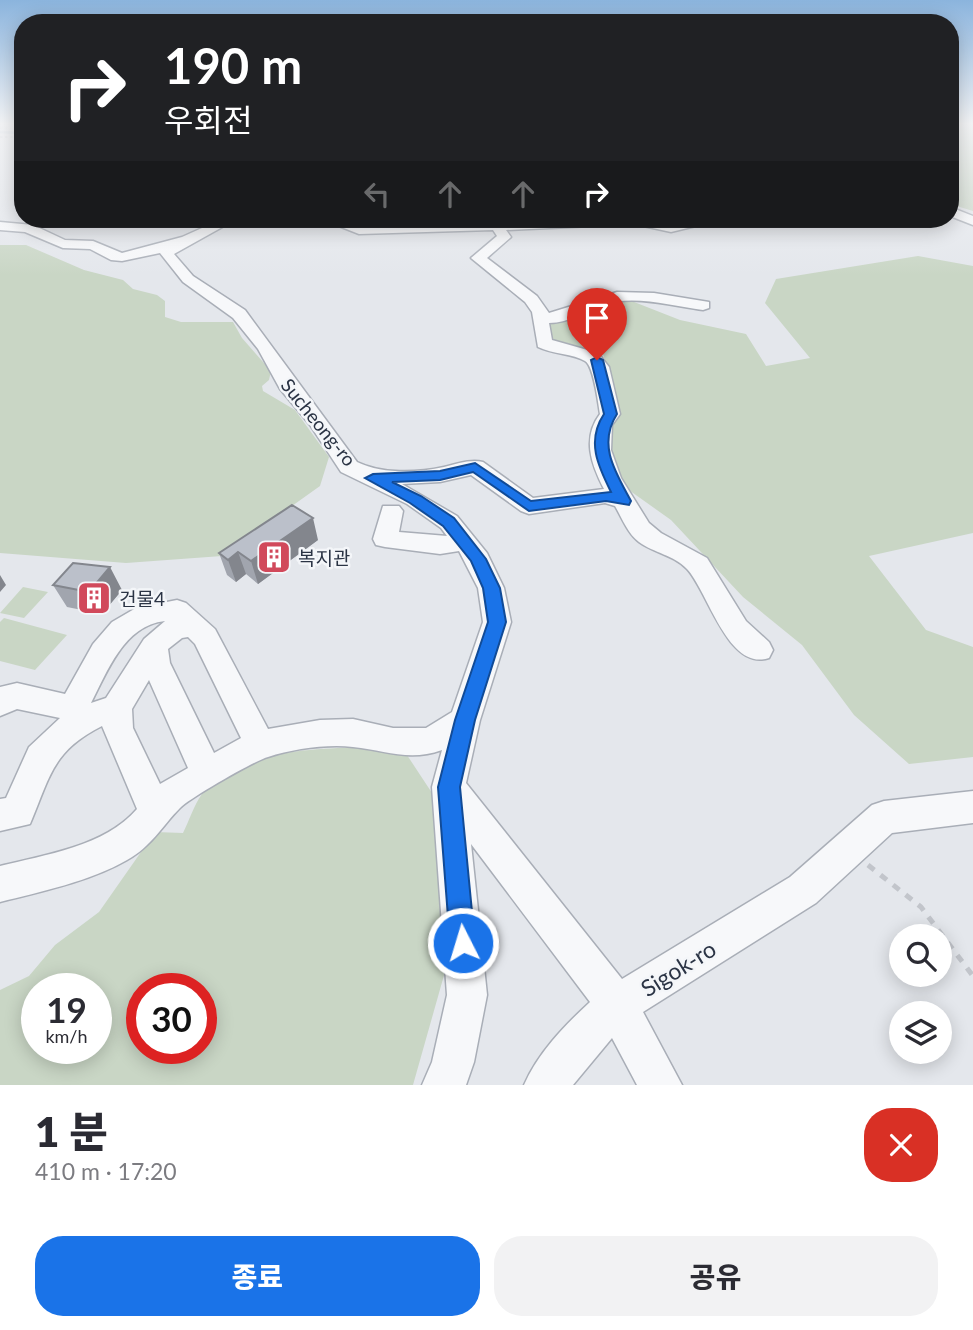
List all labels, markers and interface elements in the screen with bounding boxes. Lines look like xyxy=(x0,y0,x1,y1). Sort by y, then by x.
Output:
text: 190 m xyxy=(164,36,302,94)
icon: right xyxy=(49,42,140,133)
text: 우회전 xyxy=(164,100,252,139)
icon: left xyxy=(358,175,396,213)
icon: ahead xyxy=(431,175,469,213)
icon: ahead xyxy=(504,175,542,213)
icon: right xyxy=(577,175,615,213)
pin xyxy=(567,288,627,360)
icon: arrive xyxy=(578,299,616,337)
street label: Sucheong-ro xyxy=(277,374,361,470)
building icon: 복지관 xyxy=(255,538,293,576)
place label: 복지관 xyxy=(298,546,350,569)
building icon: 건물4 xyxy=(75,579,113,617)
place label: 건물4 xyxy=(119,587,165,610)
position arrow xyxy=(426,906,500,980)
map controls xyxy=(889,924,952,1064)
button: search xyxy=(889,924,952,987)
street label: Sigok-ro xyxy=(635,934,721,1002)
speed limit sign: 30 xyxy=(126,973,217,1064)
text: 19 xyxy=(46,988,87,1030)
button: layers xyxy=(889,1001,952,1064)
text: km/h xyxy=(45,1025,88,1047)
text: 1 분 xyxy=(35,1106,108,1156)
button: close xyxy=(864,1108,938,1182)
text: 410 m · 17:20 xyxy=(35,1157,177,1185)
button: 종료 xyxy=(35,1236,480,1316)
button: 공유 xyxy=(494,1236,938,1316)

